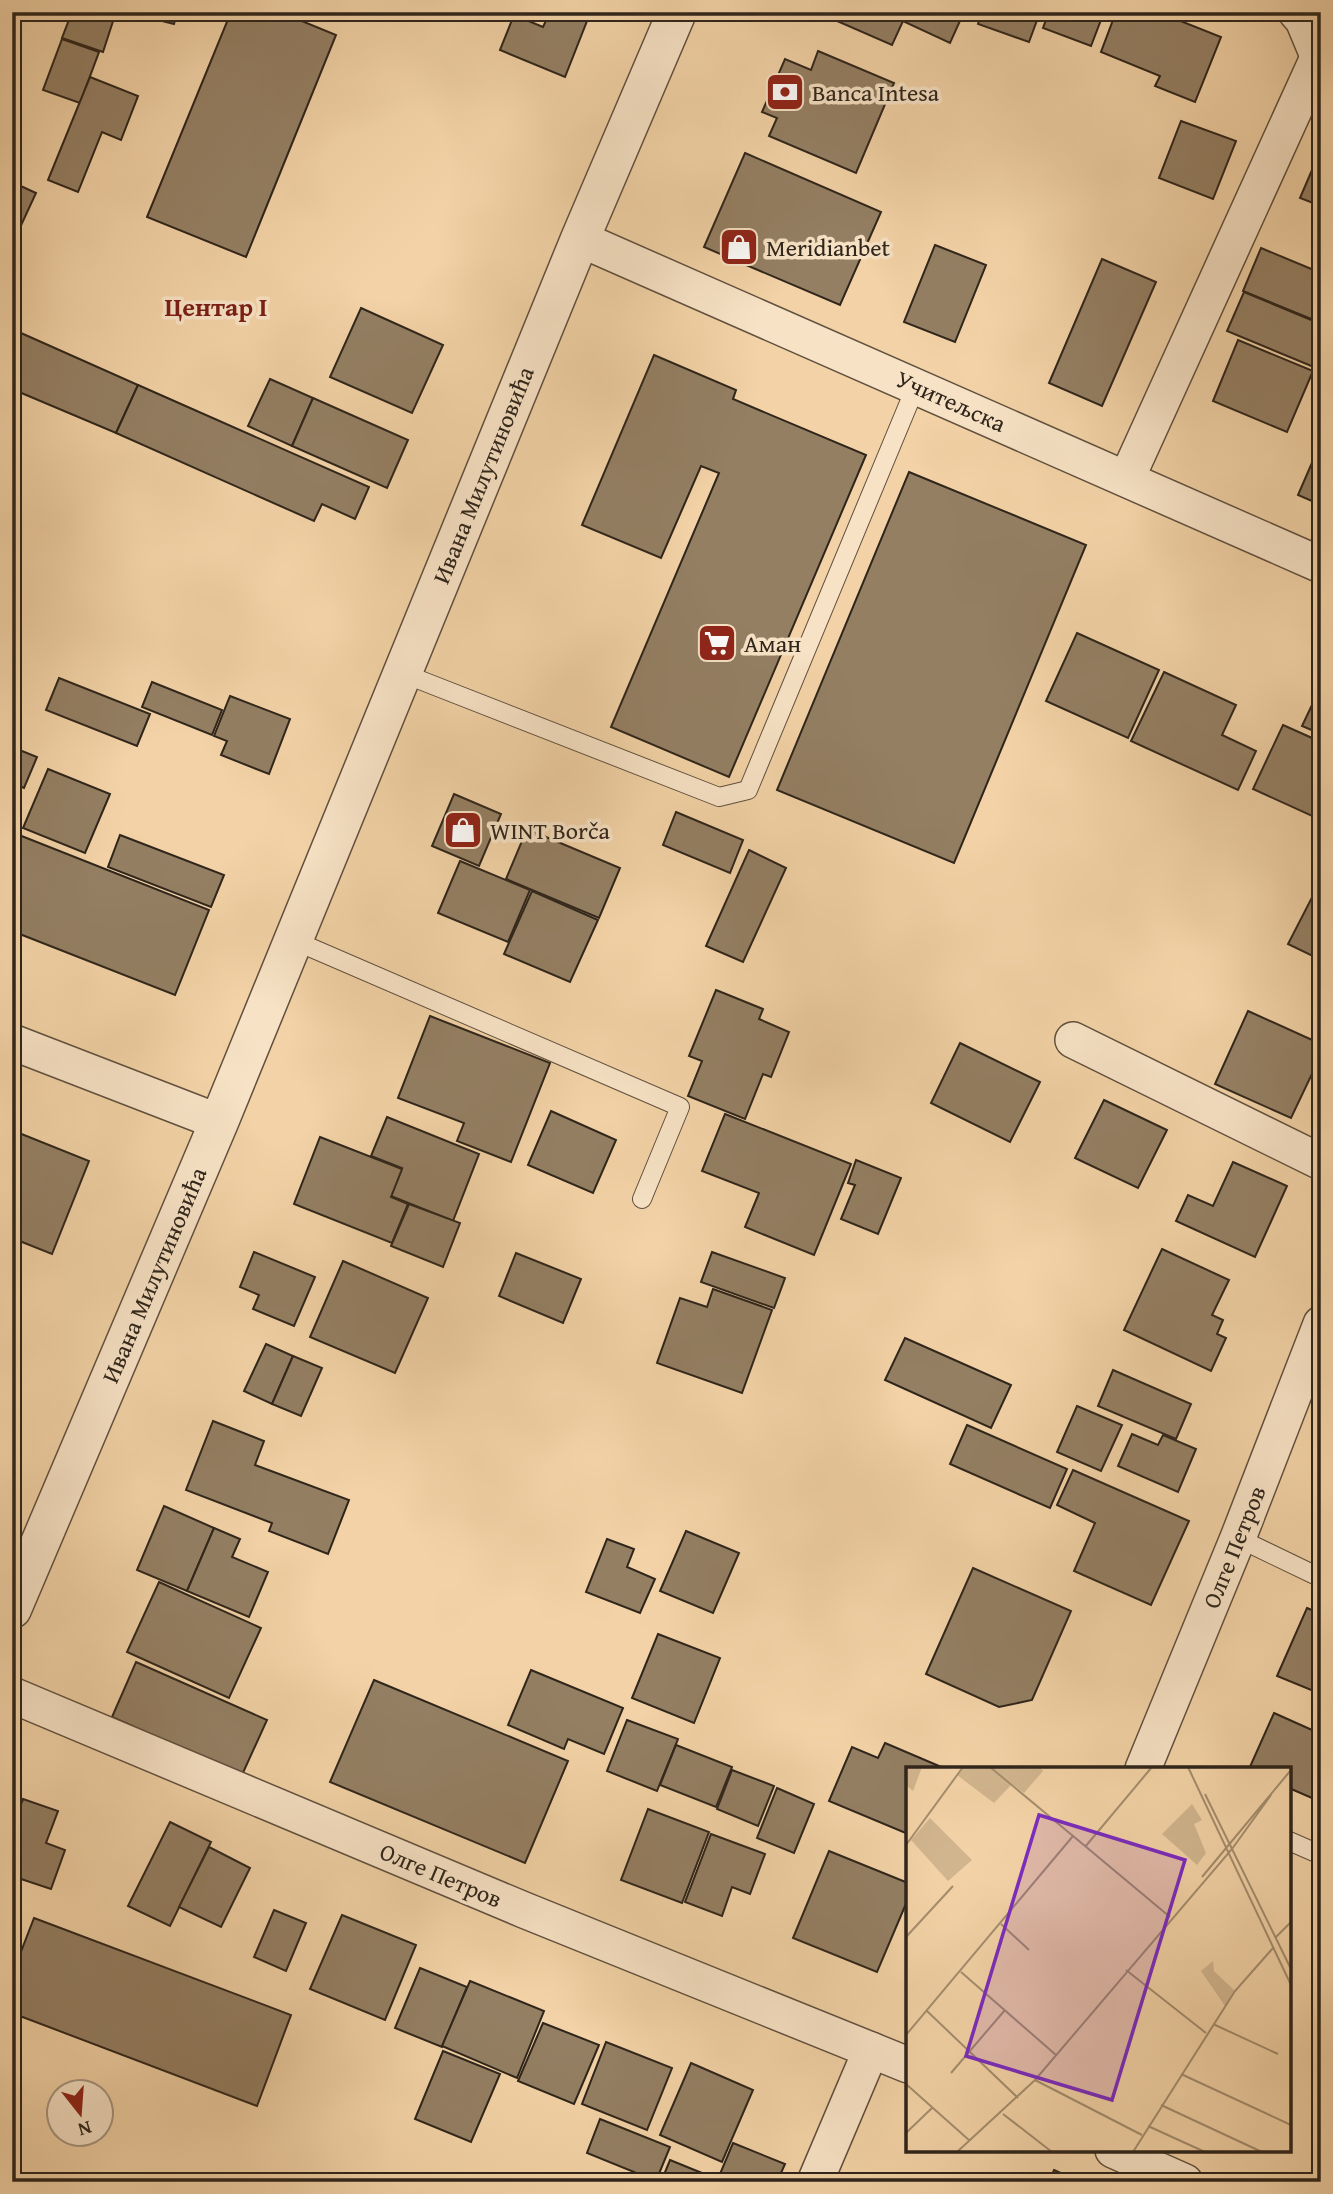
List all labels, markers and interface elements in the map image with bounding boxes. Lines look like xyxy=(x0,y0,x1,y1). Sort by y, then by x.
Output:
bank icon: Banca Intesa xyxy=(764,71,806,113)
place label: Banca Intesa xyxy=(812,75,940,110)
shop icon: Meridianbet xyxy=(718,226,760,268)
place label: Meridianbet xyxy=(766,230,891,265)
district label: Центар I xyxy=(164,287,268,326)
street label: Ивана Милутиновића xyxy=(423,361,543,589)
street label: Учитељска xyxy=(890,361,1012,441)
supermarket icon: Аман xyxy=(696,622,738,664)
place label: Аман xyxy=(744,626,801,661)
shop icon: WINT Borča xyxy=(442,809,484,851)
place label: WINT Borča xyxy=(490,813,611,848)
street label: Ивана Милутиновића xyxy=(93,1161,216,1388)
street label: Олге Петров xyxy=(1193,1480,1275,1614)
inset map xyxy=(906,1767,1291,2152)
street label: Олге Петров xyxy=(374,1834,508,1916)
north arrow xyxy=(46,2078,116,2148)
text: N xyxy=(75,2114,95,2145)

